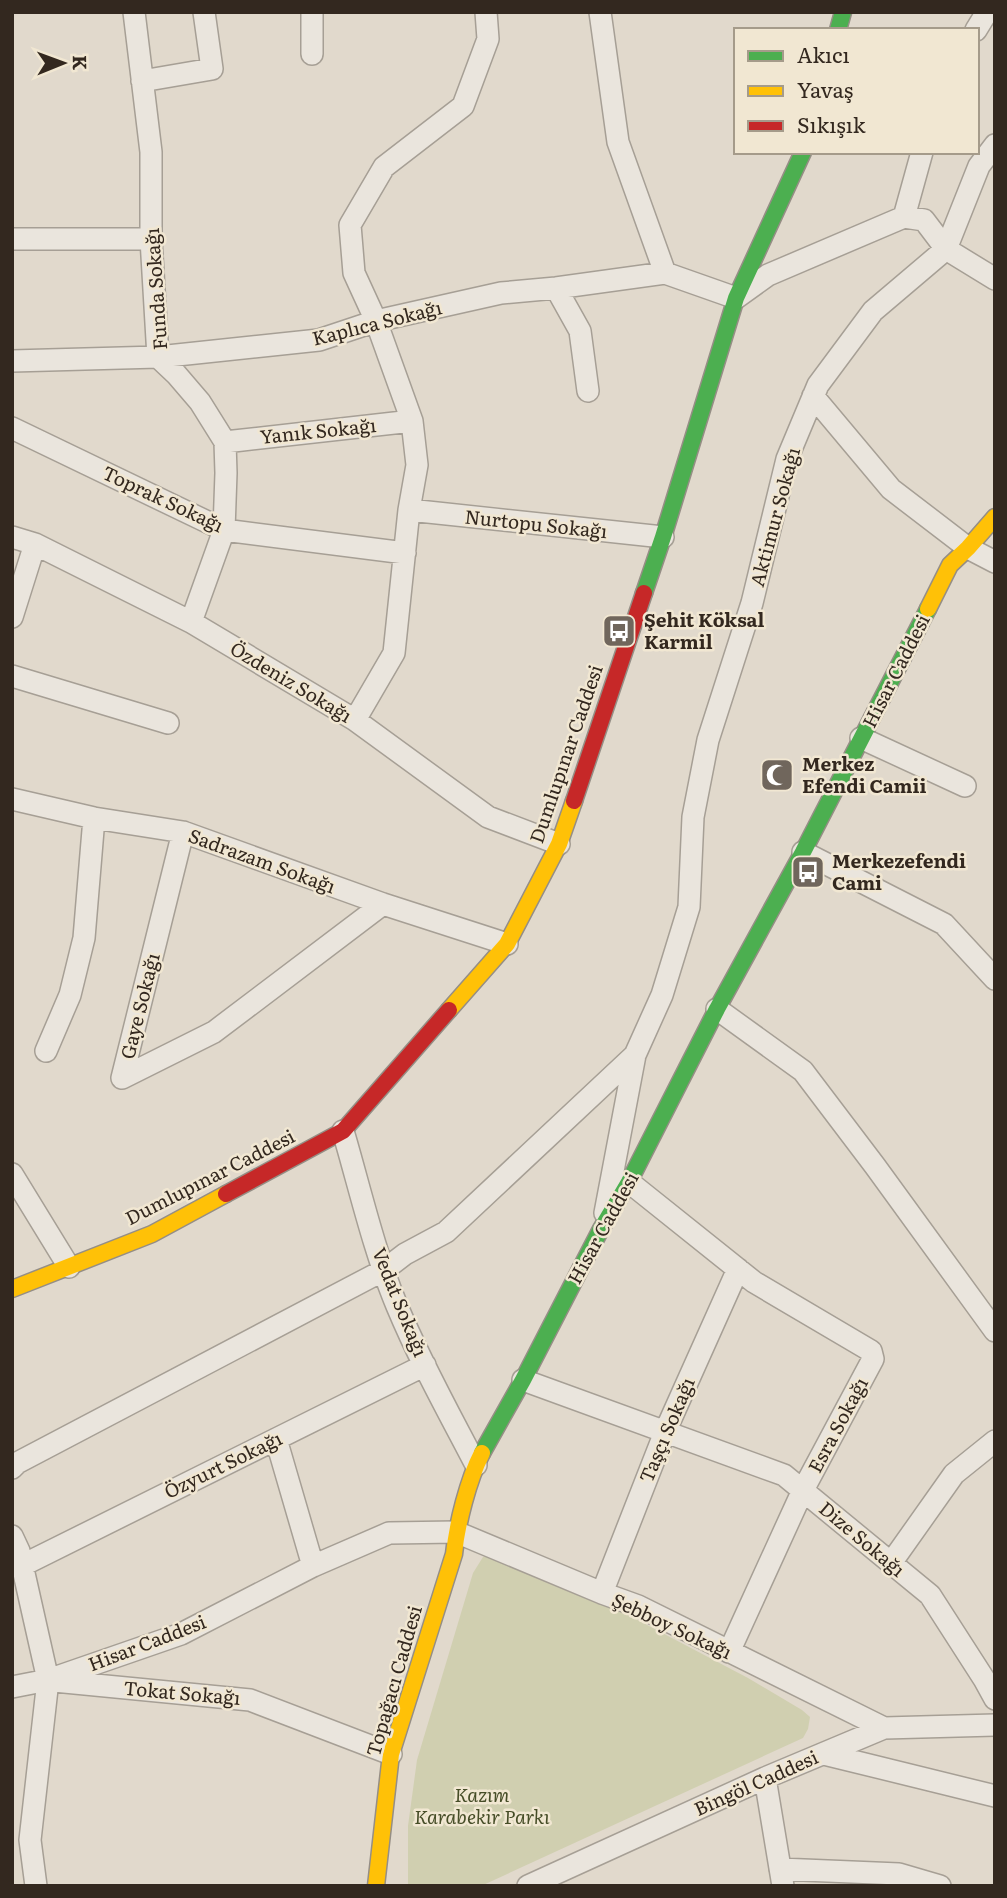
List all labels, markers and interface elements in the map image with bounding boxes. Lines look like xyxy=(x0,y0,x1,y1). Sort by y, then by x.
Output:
north arrow xyxy=(28,28,98,98)
legend xyxy=(734,28,979,154)
text: Akıcı xyxy=(797,38,850,69)
text: K xyxy=(67,55,95,70)
text: Yavaş xyxy=(797,73,853,104)
text: Sıkışık xyxy=(797,108,866,139)
street label: Funda Sokağı xyxy=(137,227,173,351)
street label: Kaplıca Sokağı xyxy=(309,292,444,352)
street label: Yanık Sokağı xyxy=(258,410,377,450)
street label: Aktimur Sokağı xyxy=(742,444,806,590)
street label: Toprak Sokağı xyxy=(98,458,229,538)
street label: Nurtopu Sokağı xyxy=(463,502,609,544)
place label: Şehit Köksal Karmil xyxy=(644,605,765,655)
street label: Hisar Caddesi xyxy=(854,609,936,732)
bus stop icon: Şehit Köksal Karmil xyxy=(600,612,638,650)
street label: Özdeniz Sokağı xyxy=(225,634,358,729)
street label: Dumlupınar Caddesi xyxy=(521,661,609,847)
place label: Merkez Efendi Camii xyxy=(802,749,926,799)
mosque icon: Merkez Efendi Camii xyxy=(758,756,796,794)
street label: Sadrazam Sokağı xyxy=(185,820,340,900)
place label: Merkezefendi Cami xyxy=(832,846,966,896)
bus stop icon: Merkezefendi Cami xyxy=(789,853,827,891)
street label: Gaye Sokağı xyxy=(112,950,166,1062)
street label: Dumlupınar Caddesi xyxy=(120,1121,299,1231)
street label: Hisar Caddesi xyxy=(560,1166,644,1289)
street label: Vedat Sokağı xyxy=(366,1243,436,1361)
street label: Esra Sokağı xyxy=(800,1372,874,1477)
street label: Taşçı Sokağı xyxy=(631,1373,701,1487)
street label: Özyurt Sokağı xyxy=(159,1423,286,1505)
street label: Dize Sokağı xyxy=(814,1494,912,1583)
street label: Şebboy Sokağı xyxy=(608,1585,737,1665)
street label: Topağacı Caddesi xyxy=(358,1602,428,1760)
street label: Hisar Caddesi xyxy=(84,1607,210,1677)
street label: Tokat Sokağı xyxy=(122,1673,242,1711)
street label: Bingöl Caddesi xyxy=(689,1742,822,1822)
park label: Kazım Karabekir Parkı xyxy=(414,1780,550,1830)

